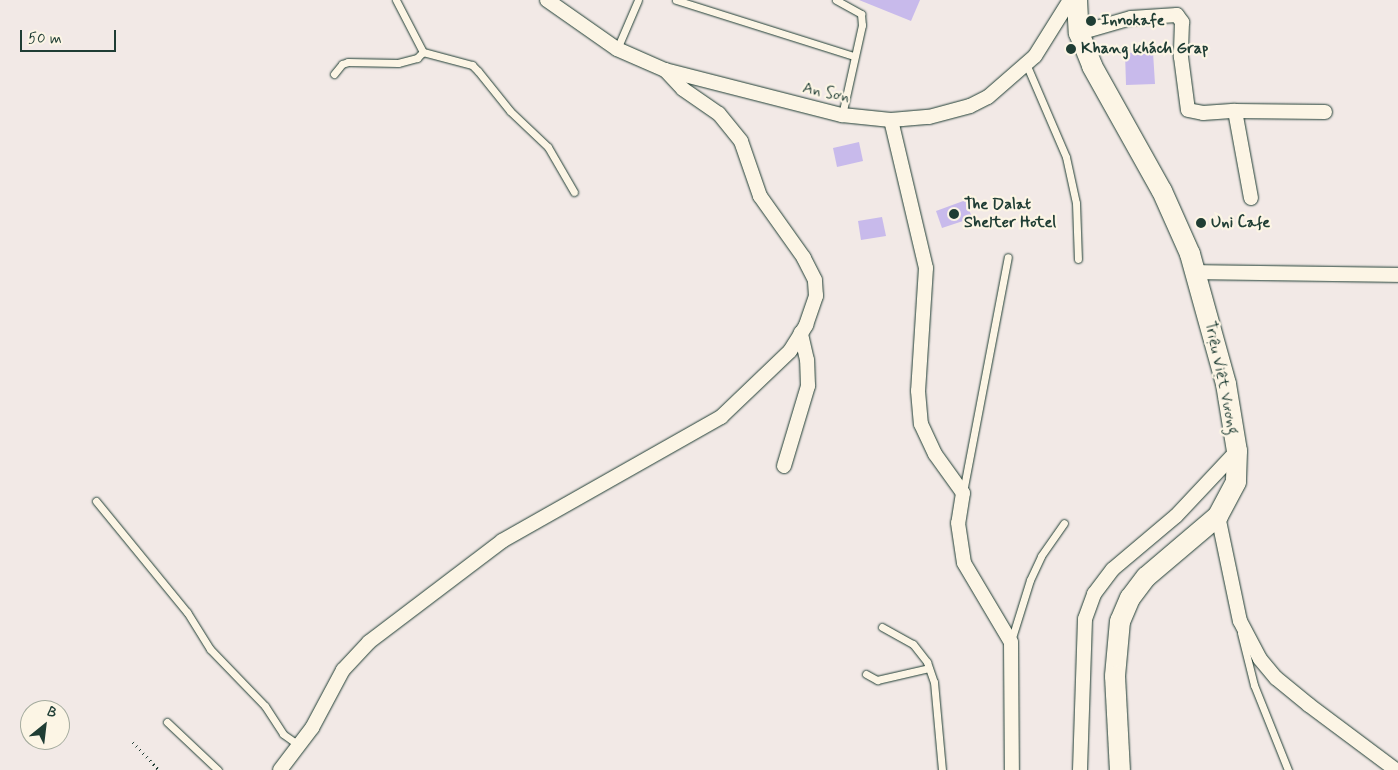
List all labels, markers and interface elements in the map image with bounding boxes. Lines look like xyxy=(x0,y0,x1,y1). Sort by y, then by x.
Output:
place label: Innokafe xyxy=(1101,11,1165,31)
marker: Innokafe xyxy=(1085,15,1097,27)
scale bar xyxy=(22,20,119,52)
text: 50 m xyxy=(28,29,62,49)
place label: Khang khách Grap xyxy=(1081,39,1208,59)
marker: Khang khách Grap xyxy=(1065,43,1077,55)
street label: An Sơn xyxy=(801,79,851,107)
place label: The Dalat Shelter Hotel xyxy=(964,195,1052,233)
marker: The Dalat Shelter Hotel xyxy=(948,208,960,220)
place label: Uni Cafe xyxy=(1211,213,1271,233)
marker: Uni Cafe xyxy=(1195,217,1207,229)
street label: Triệu Việt Vương xyxy=(1200,319,1242,437)
north arrow xyxy=(20,700,70,750)
text: B xyxy=(44,703,60,723)

